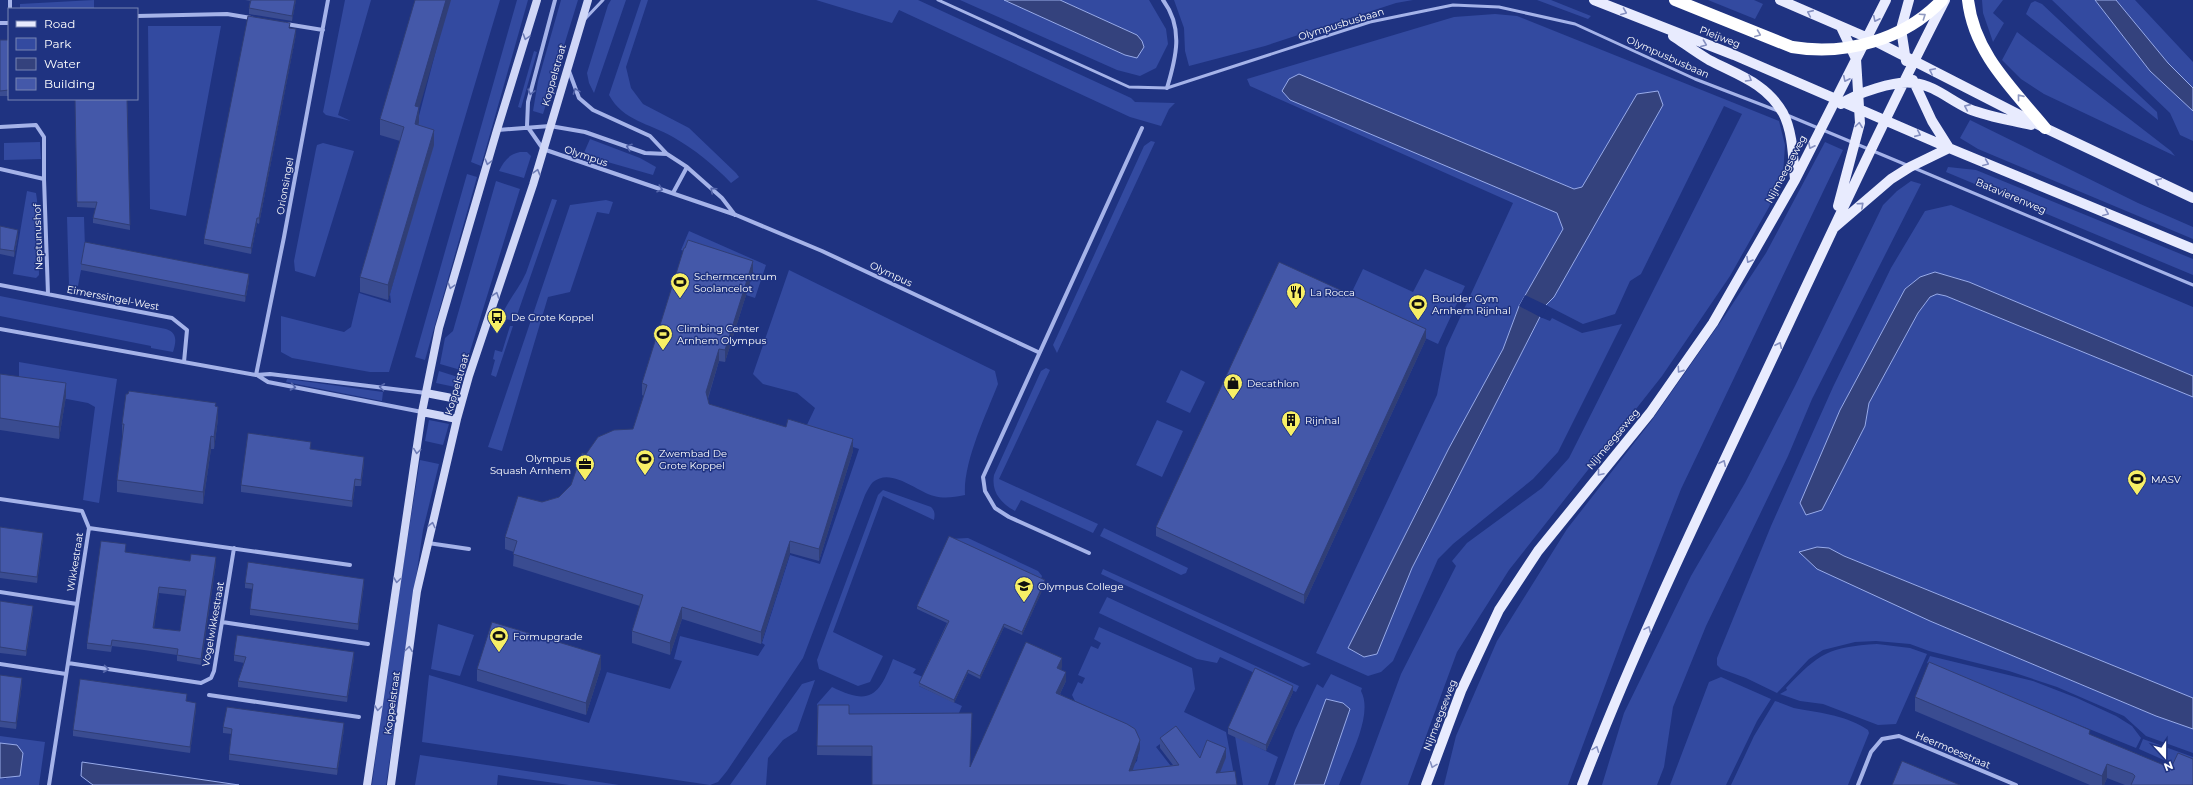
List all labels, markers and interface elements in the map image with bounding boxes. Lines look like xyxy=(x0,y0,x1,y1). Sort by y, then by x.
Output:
street label: Olympusbusbaan xyxy=(1296,5,1386,43)
legend xyxy=(8,8,138,100)
one-way arrow xyxy=(1621,8,1628,16)
one-way arrow xyxy=(1807,10,1815,18)
one-way arrow xyxy=(1919,13,1926,21)
one-way arrow xyxy=(1873,15,1881,22)
text: Road xyxy=(44,16,75,31)
street label: Pleijweg xyxy=(1698,23,1742,51)
one-way arrow xyxy=(1753,29,1761,37)
street label: Olympusbusbaan xyxy=(1625,33,1711,81)
one-way arrow xyxy=(522,34,531,41)
text: Park xyxy=(44,36,72,51)
one-way arrow xyxy=(1700,39,1707,47)
street label: Koppelstraat xyxy=(539,43,569,107)
text: Water xyxy=(44,56,81,71)
one-way arrow xyxy=(1929,68,1937,75)
one-way arrow xyxy=(1745,74,1752,81)
one-way arrow xyxy=(1843,75,1851,82)
text: Building xyxy=(44,76,95,91)
one-way arrow xyxy=(572,87,581,94)
one-way arrow xyxy=(527,88,536,95)
one-way arrow xyxy=(2018,95,2025,102)
one-way arrow xyxy=(1963,104,1971,112)
one-way arrow xyxy=(1854,122,1863,129)
one-way arrow xyxy=(1913,129,1921,137)
street label: Nijmeegseweg xyxy=(1763,133,1809,205)
street label: Olympus xyxy=(562,142,610,170)
one-way arrow xyxy=(1808,142,1816,150)
one-way arrow xyxy=(626,143,633,152)
street label: Orionsingel xyxy=(274,156,296,216)
one-way arrow xyxy=(484,158,493,165)
one-way arrow xyxy=(1981,158,1989,166)
one-way arrow xyxy=(532,169,541,176)
street label: Batavierenweg xyxy=(1974,175,2048,217)
one-way arrow xyxy=(2154,178,2162,186)
one-way arrow xyxy=(656,184,663,193)
one-way arrow xyxy=(710,187,717,194)
one-way arrow xyxy=(1856,202,1864,209)
street label: Neptunushof xyxy=(30,203,46,270)
one-way arrow xyxy=(2101,208,2109,216)
one-way arrow xyxy=(1747,256,1754,263)
street label: Olympus xyxy=(868,259,914,290)
place label: Schermcentrum Soolancelot xyxy=(694,270,777,295)
sports icon: Schermcentrum Soolancelot xyxy=(669,271,691,299)
restaurant icon: La Rocca xyxy=(1285,281,1307,309)
one-way arrow xyxy=(447,282,456,289)
street label: Eimerssingel-West xyxy=(66,283,160,313)
place label: La Rocca xyxy=(1310,286,1355,299)
one-way arrow xyxy=(491,292,499,299)
place label: Boulder Gym Arnhem Rijnhal xyxy=(1432,292,1511,317)
sports icon: Boulder Gym Arnhem Rijnhal xyxy=(1407,293,1429,321)
bus stop icon: De Grote Koppel xyxy=(486,306,508,334)
place label: De Grote Koppel xyxy=(511,311,594,324)
place label: Climbing Center Arnhem Olympus xyxy=(677,322,766,347)
sports icon: Climbing Center Arnhem Olympus xyxy=(652,323,674,351)
one-way arrow xyxy=(1774,342,1782,349)
street label: Koppelstraat xyxy=(442,352,472,416)
one-way arrow xyxy=(1678,366,1685,373)
shop icon: Decathlon xyxy=(1222,372,1244,400)
place label: Decathlon xyxy=(1247,377,1299,390)
one-way arrow xyxy=(289,382,296,391)
one-way arrow xyxy=(379,383,385,392)
street label: Nijmeegseweg xyxy=(1584,406,1642,472)
building icon: Rijnhal xyxy=(1280,409,1302,437)
place label: Rijnhal xyxy=(1305,414,1340,427)
place label: Zwembad De Grote Koppel xyxy=(659,447,727,472)
one-way arrow xyxy=(413,448,422,454)
sports icon: Zwembad De Grote Koppel xyxy=(634,448,656,476)
place label: Olympus Squash Arnhem xyxy=(490,452,571,477)
office icon: Olympus Squash Arnhem xyxy=(574,453,596,481)
one-way arrow xyxy=(1718,460,1726,468)
one-way arrow xyxy=(1598,468,1605,475)
sports icon: MASV xyxy=(2126,468,2148,496)
place label: MASV xyxy=(2151,473,2181,486)
one-way arrow xyxy=(428,522,436,529)
street label: Wikkestraat xyxy=(64,531,86,593)
school or university icon: Olympus College xyxy=(1013,575,1035,603)
one-way arrow xyxy=(393,577,402,583)
place label: Olympus College xyxy=(1038,580,1124,593)
street label: Vogelwikkestraat xyxy=(199,581,227,667)
sports icon: Formupgrade xyxy=(488,625,510,653)
one-way arrow xyxy=(1643,626,1651,634)
place label: Formupgrade xyxy=(513,630,583,643)
one-way arrow xyxy=(404,646,413,652)
one-way arrow xyxy=(103,664,110,673)
street label: Koppelstraat xyxy=(381,670,403,736)
street label: Nijmeegseweg xyxy=(1420,677,1460,753)
one-way arrow xyxy=(374,705,383,711)
street label: Heermoesstraat xyxy=(1913,728,1993,772)
north arrow xyxy=(2145,737,2185,777)
one-way arrow xyxy=(1592,745,1600,752)
text: N xyxy=(2162,758,2175,774)
one-way arrow xyxy=(1430,761,1438,768)

